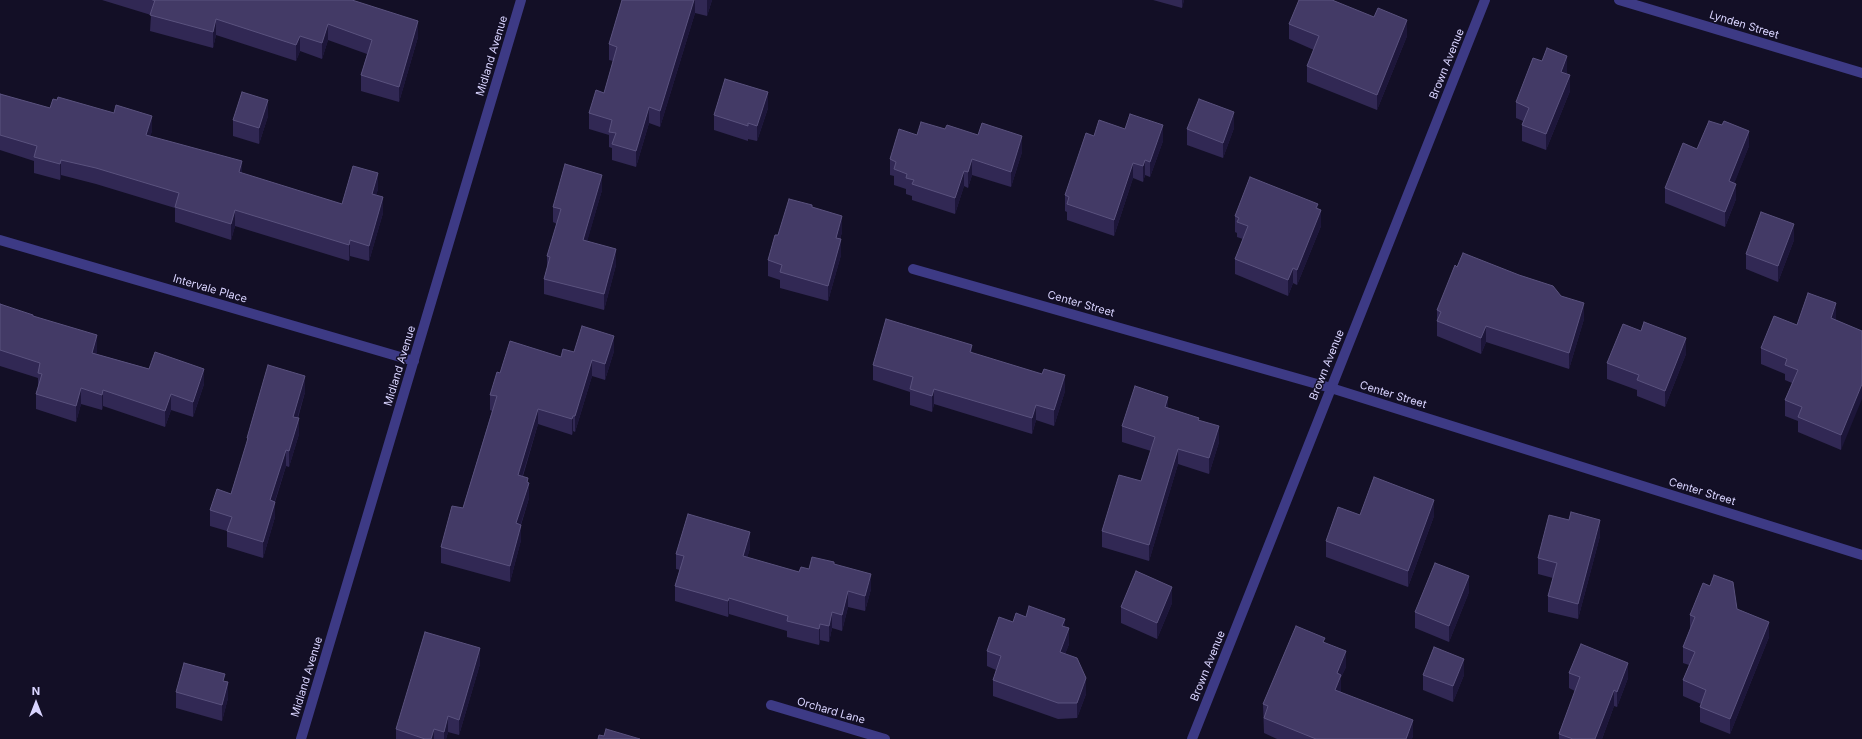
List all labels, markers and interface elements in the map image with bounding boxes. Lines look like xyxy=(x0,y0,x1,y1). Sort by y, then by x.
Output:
street label: Lynden Street xyxy=(1708,8,1780,42)
street label: Midland Avenue xyxy=(474,14,510,98)
street label: Brown Avenue xyxy=(1427,27,1467,101)
street label: Intervale Place xyxy=(171,272,249,306)
street label: Center Street xyxy=(1046,288,1116,320)
street label: Midland Avenue xyxy=(382,324,418,408)
street label: Brown Avenue xyxy=(1307,328,1347,402)
street label: Center Street xyxy=(1358,379,1428,411)
street label: Center Street xyxy=(1667,476,1737,508)
street label: Brown Avenue xyxy=(1188,629,1228,703)
street label: Midland Avenue xyxy=(289,635,325,719)
north arrow xyxy=(16,683,56,723)
text: N xyxy=(32,684,40,698)
street label: Orchard Lane xyxy=(795,695,867,727)

